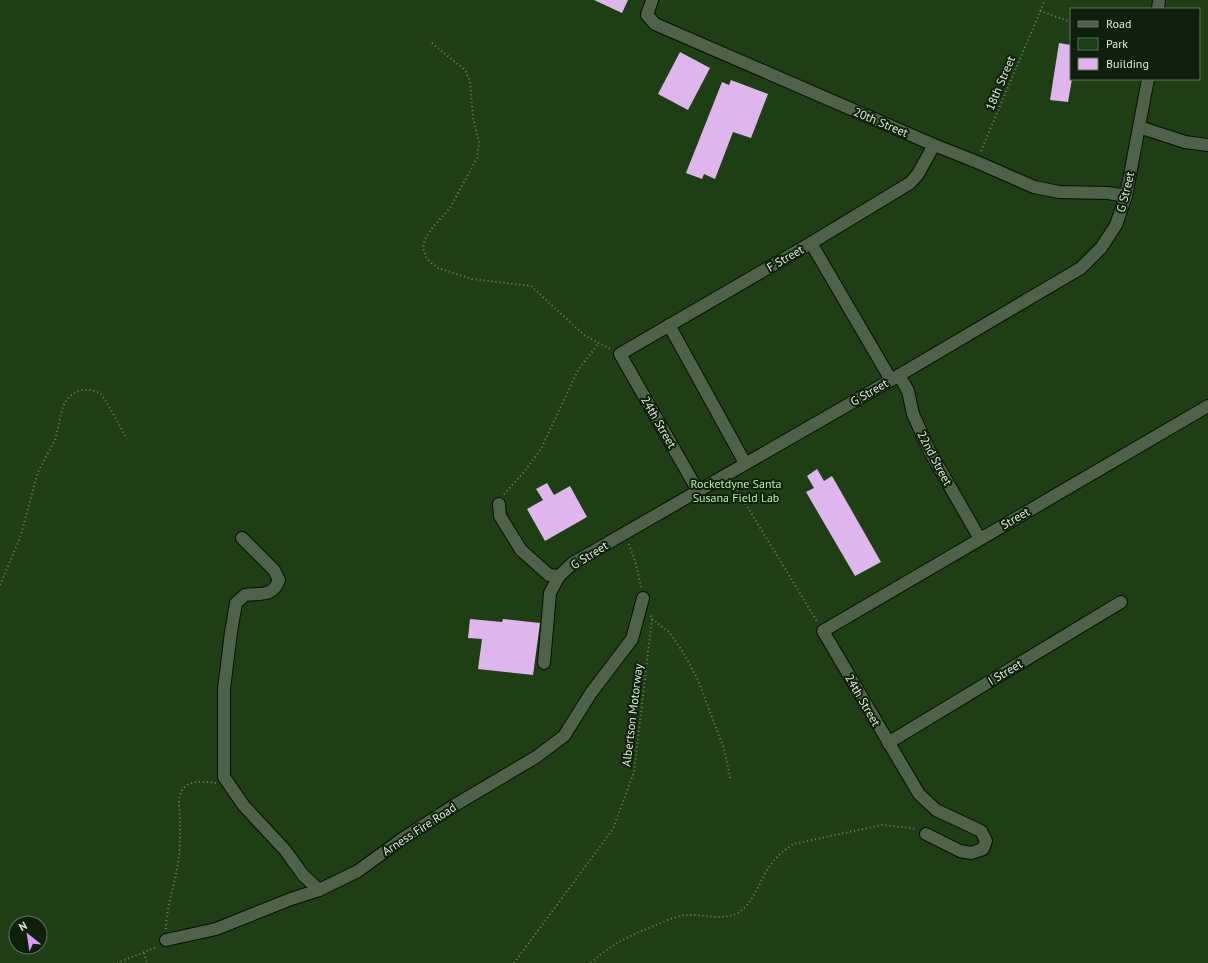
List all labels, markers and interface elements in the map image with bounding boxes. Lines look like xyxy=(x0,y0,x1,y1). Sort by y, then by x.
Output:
legend xyxy=(1070,8,1200,80)
text: Road xyxy=(1106,16,1131,31)
text: Park xyxy=(1106,36,1128,51)
street label: 18th Street xyxy=(982,54,1018,112)
text: Building xyxy=(1106,56,1149,71)
street label: 20th Street xyxy=(852,104,910,140)
street label: G Street xyxy=(1113,170,1137,214)
street label: F Street xyxy=(764,241,806,275)
street label: G Street xyxy=(847,375,891,409)
street label: 24th Street xyxy=(638,393,680,451)
street label: 22nd Street xyxy=(914,428,956,488)
park label: Rocketdyne Santa Susana Field Lab xyxy=(691,476,782,505)
street label: Street xyxy=(998,504,1032,532)
street label: G Street xyxy=(568,538,610,572)
street label: I Street xyxy=(985,656,1025,688)
street label: Albertson Motorway xyxy=(618,662,646,767)
street label: 24th Street xyxy=(842,671,884,729)
street label: Arness Fire Road xyxy=(379,799,459,859)
north arrow xyxy=(8,915,48,955)
text: N xyxy=(16,918,30,934)

